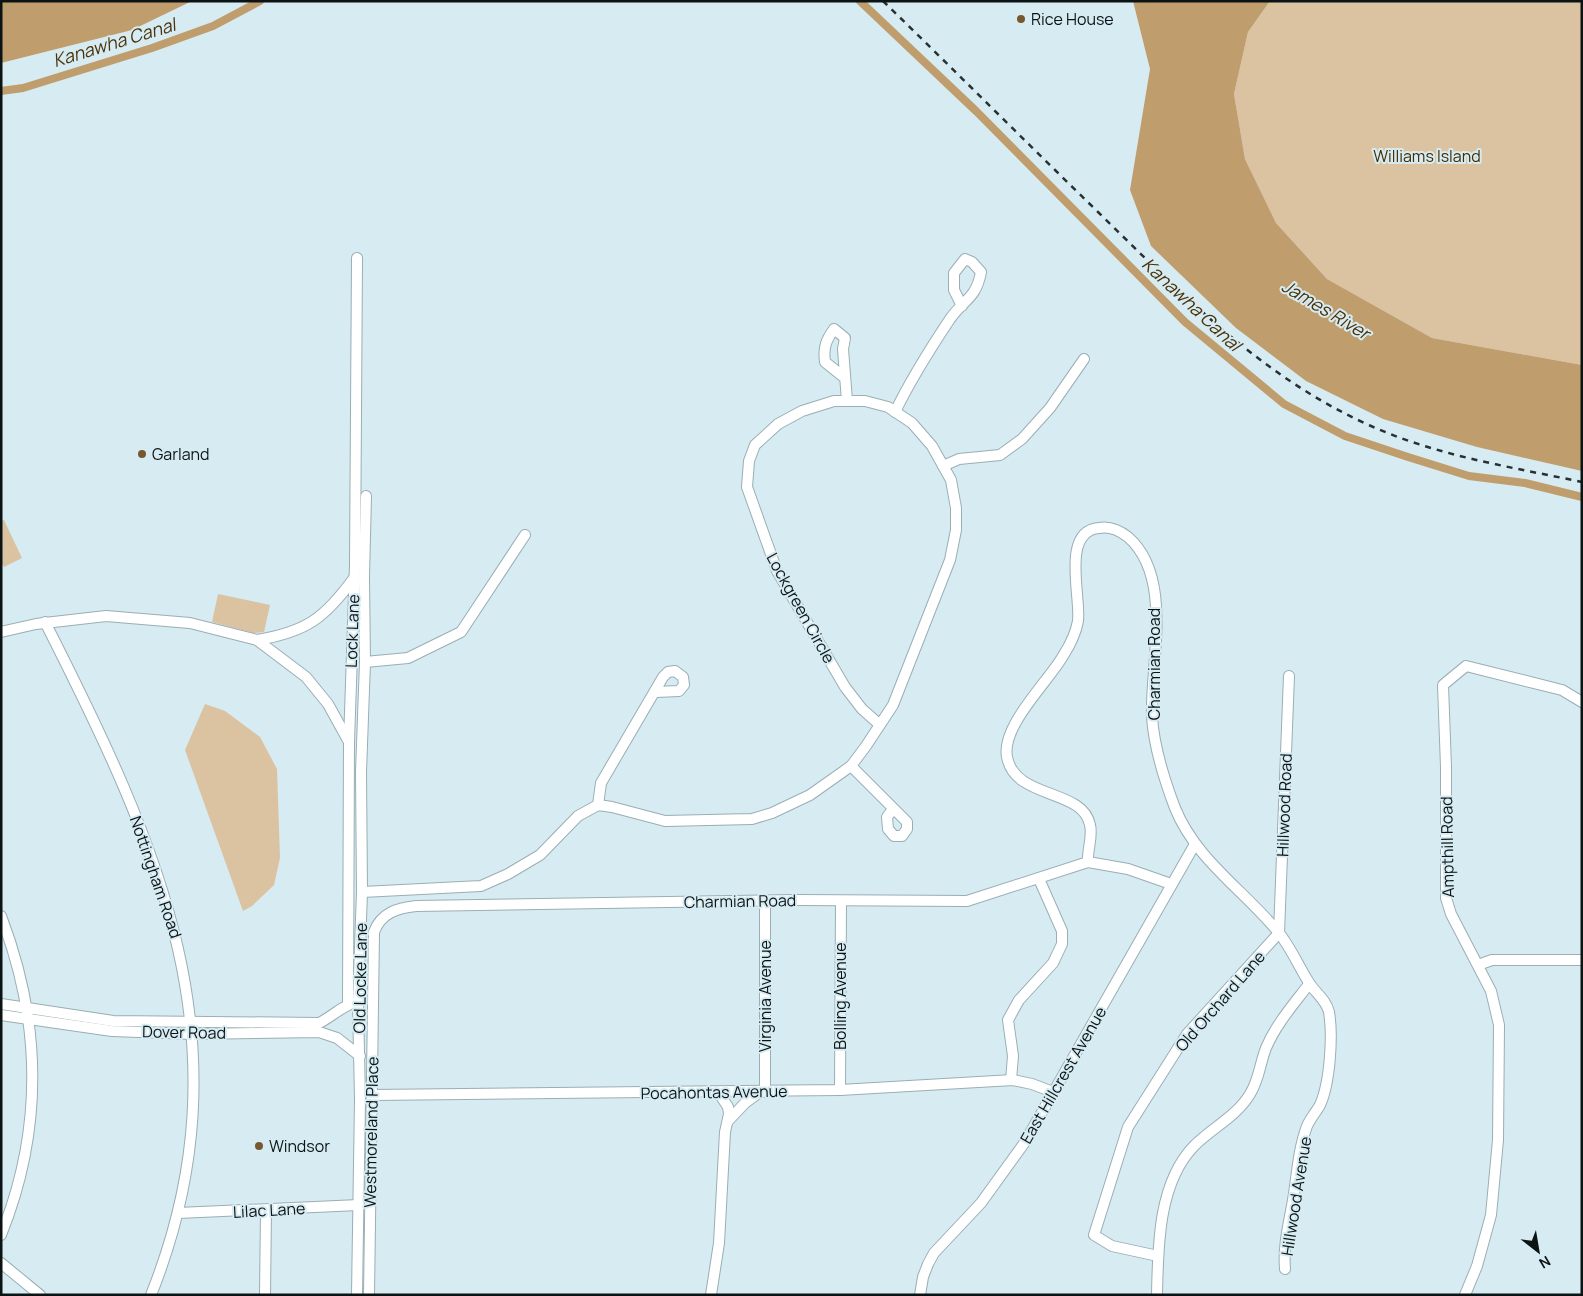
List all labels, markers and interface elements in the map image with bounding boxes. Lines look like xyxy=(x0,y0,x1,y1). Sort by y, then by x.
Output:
place label: Rice House xyxy=(1031,8,1114,30)
water label: Kanawha Canal xyxy=(50,11,181,72)
marker: Rice House xyxy=(1015,13,1027,25)
park label: Williams Island xyxy=(1373,145,1481,167)
water label: Kanawha Canal xyxy=(1137,252,1249,358)
water label: James River xyxy=(1278,273,1377,346)
place label: Garland xyxy=(152,443,210,465)
marker: Garland xyxy=(136,448,148,460)
street label: Lockgreen Circle xyxy=(762,549,840,667)
street label: Lock Lane xyxy=(340,594,364,668)
street label: Charmian Road xyxy=(1143,608,1165,720)
street label: Hillwood Road xyxy=(1271,753,1297,857)
street label: Ampthill Road xyxy=(1435,796,1459,898)
street label: Nottingham Road xyxy=(125,813,187,941)
street label: Charmian Road xyxy=(684,889,796,913)
street label: Old Locke Lane xyxy=(348,922,372,1034)
street label: Virginia Avenue xyxy=(754,940,776,1052)
street label: Bolling Avenue xyxy=(829,942,851,1050)
street label: Old Orchard Lane xyxy=(1170,946,1270,1056)
street label: East Hillcrest Avenue xyxy=(1015,1002,1111,1148)
street label: Dover Road xyxy=(142,1020,226,1044)
street label: Westmoreland Place xyxy=(359,1056,383,1208)
street label: Pocahontas Avenue xyxy=(640,1080,788,1104)
place label: Windsor xyxy=(269,1135,330,1157)
street label: Hillwood Avenue xyxy=(1276,1135,1316,1257)
marker: Windsor xyxy=(253,1140,265,1152)
street label: Lilac Lane xyxy=(232,1197,306,1223)
north arrow xyxy=(1513,1226,1563,1276)
text: N xyxy=(1536,1252,1554,1273)

